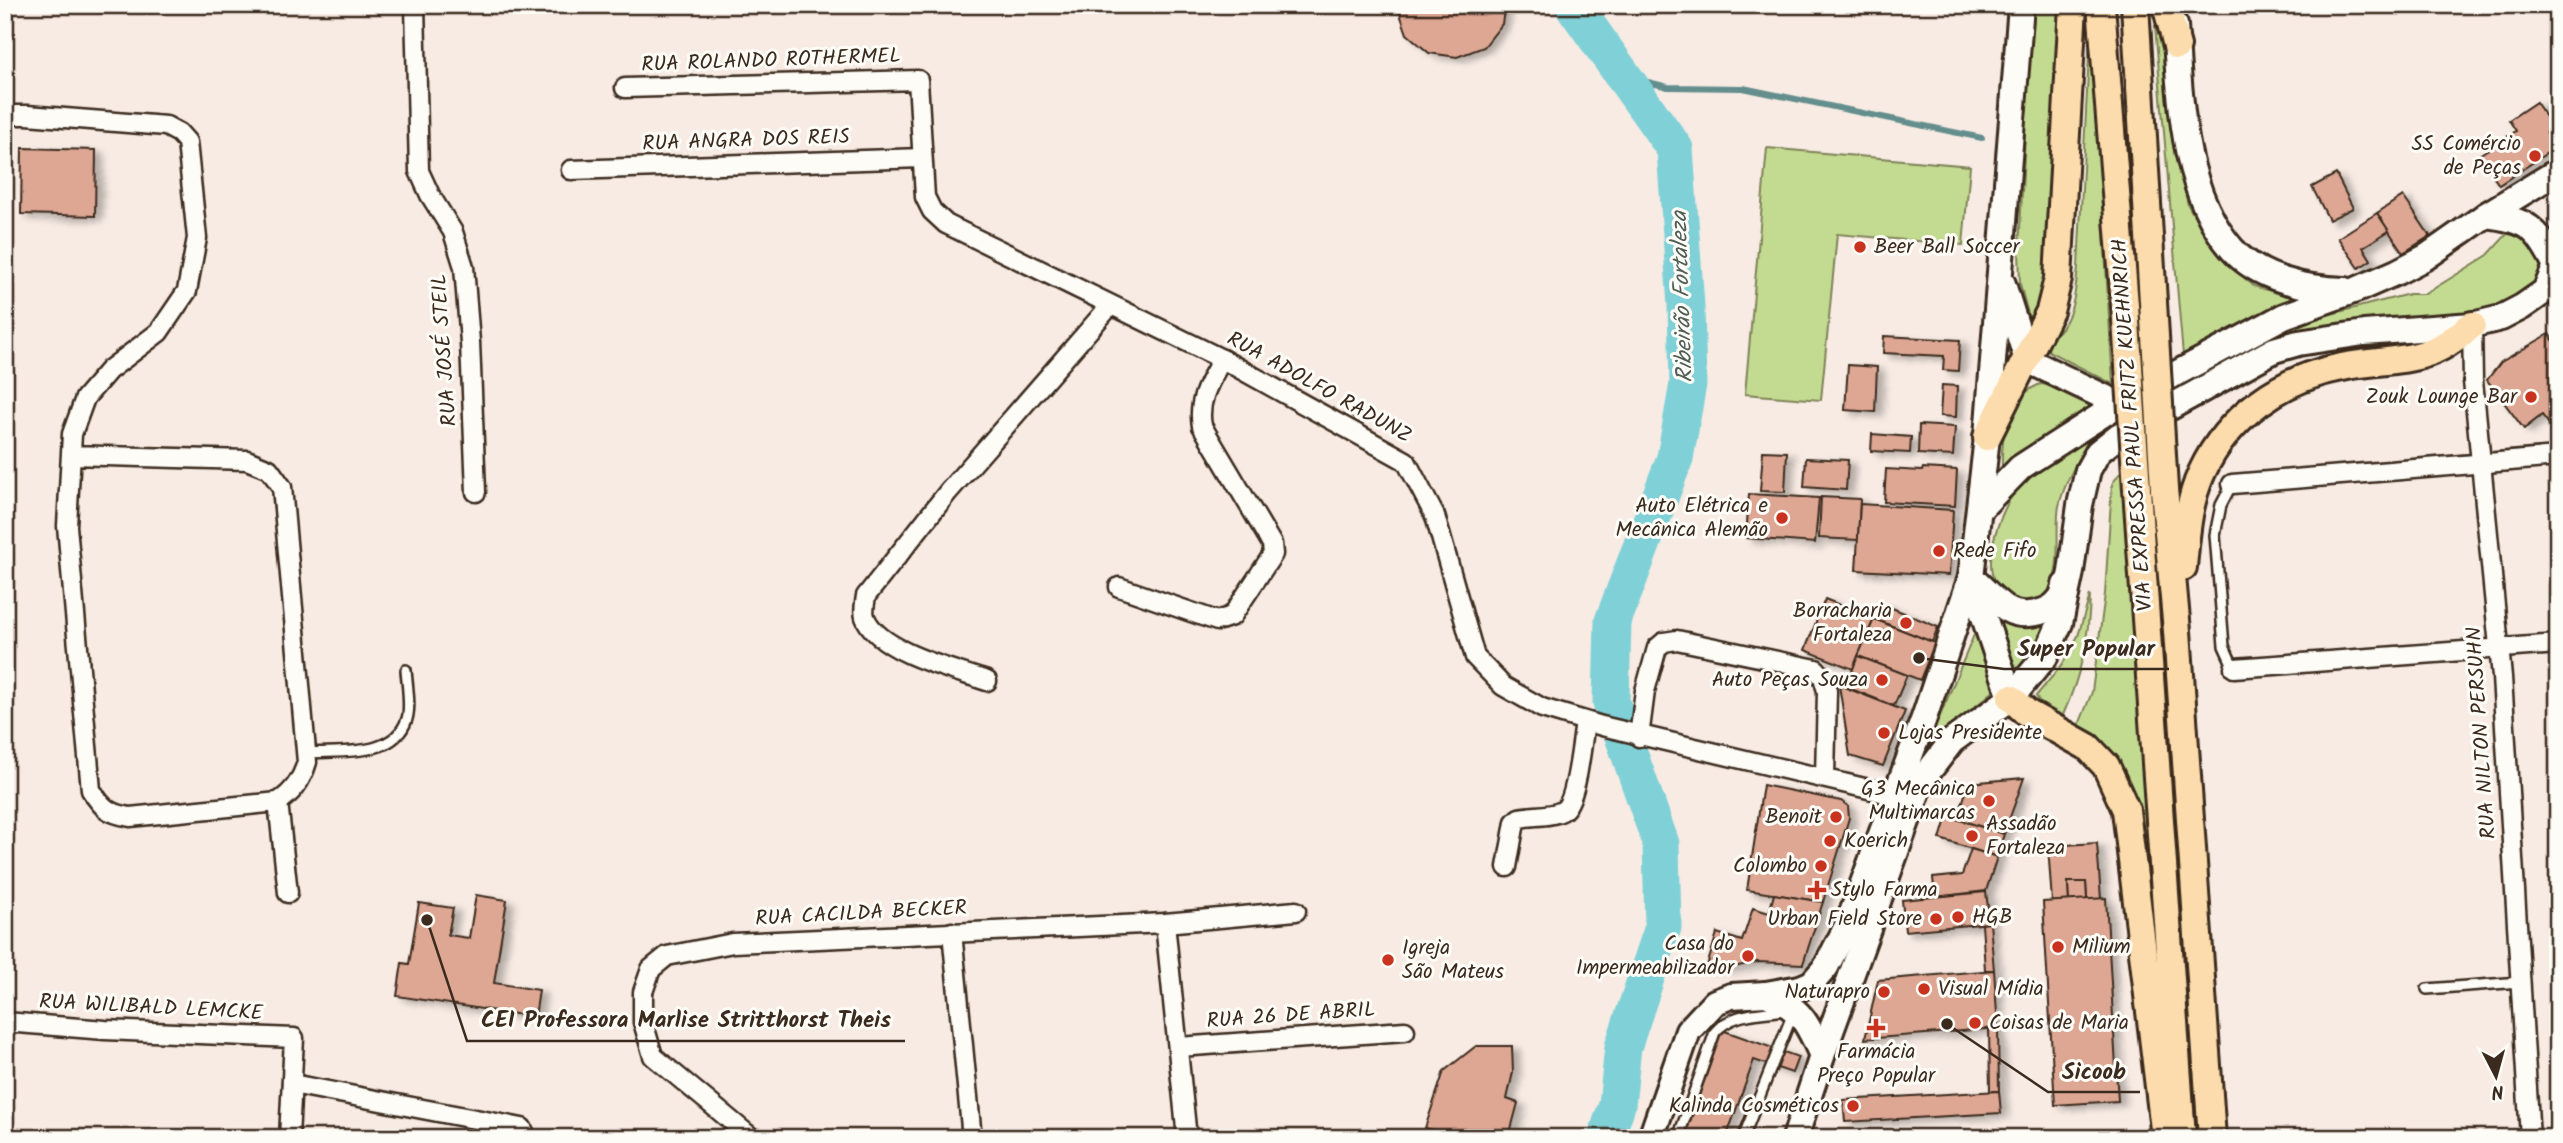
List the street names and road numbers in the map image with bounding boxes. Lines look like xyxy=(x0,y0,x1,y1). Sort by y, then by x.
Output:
street label: RUA ROLANDO ROTHERMEL xyxy=(641,40,901,82)
street label: RUA ANGRA DOS REIS xyxy=(642,121,850,161)
street label: VIA EXPRESSA PAUL FRITZ KUEHNRICH xyxy=(2104,237,2162,613)
street label: RUA JOSÉ STEIL xyxy=(423,272,467,428)
street label: RUA ADOLFO RADUNZ xyxy=(1220,323,1418,453)
street label: RUA NILTON PERSUHN xyxy=(2458,626,2506,840)
street label: RUA CACILDA BECKER xyxy=(754,892,968,936)
street label: RUA WILIBALD LEMCKE xyxy=(38,986,264,1030)
street label: RUA 26 DE ABRIL xyxy=(1206,994,1376,1038)

